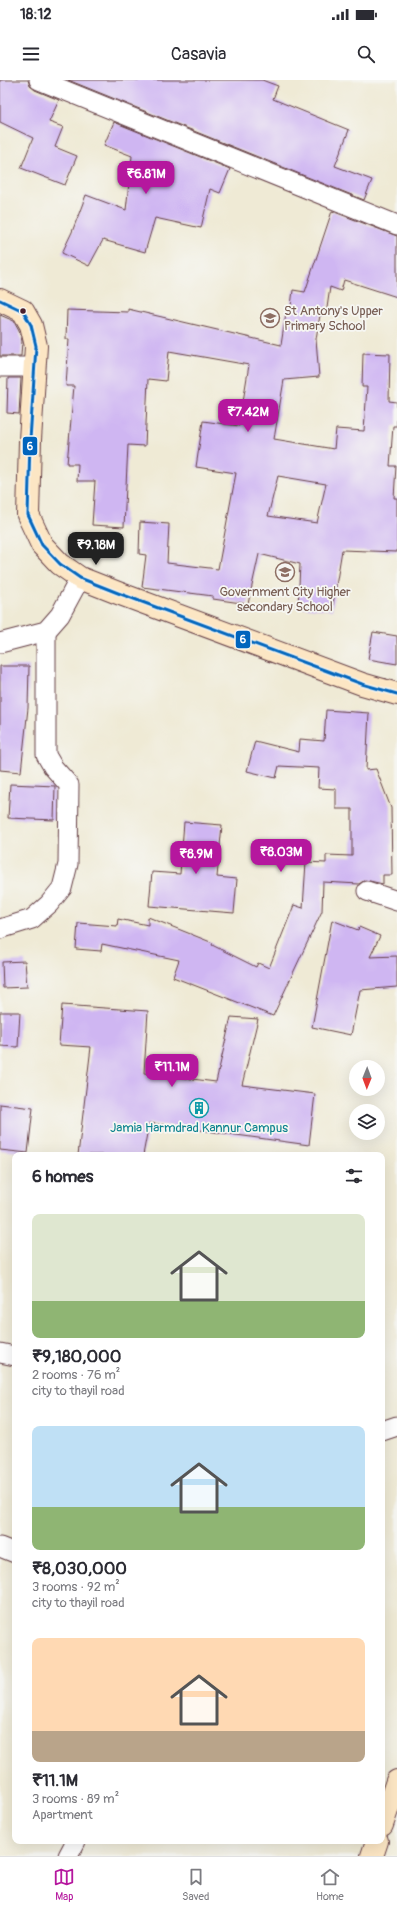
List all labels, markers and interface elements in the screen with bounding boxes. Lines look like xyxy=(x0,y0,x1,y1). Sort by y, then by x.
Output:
text: 18:12 xyxy=(20,5,52,24)
icon: menu xyxy=(20,43,42,65)
text: Casavia xyxy=(171,43,226,66)
icon: search xyxy=(355,43,377,65)
pin: ₹6.81M xyxy=(113,161,179,195)
text: ₹6.81M xyxy=(126,166,166,182)
place label: St Antony's Upper Primary School xyxy=(284,303,383,334)
unlabelled marker xyxy=(18,306,28,316)
school or university icon: St Antony's Upper Primary School xyxy=(259,307,281,329)
pin: ₹7.42M xyxy=(215,399,281,433)
text: ₹7.42M xyxy=(227,404,269,420)
line badge: 6 xyxy=(22,436,38,456)
text: 6 xyxy=(27,440,34,453)
pin: ₹9.18M xyxy=(63,532,129,566)
text: ₹9.18M xyxy=(77,537,115,553)
school or university icon: Government City Higher secondary School xyxy=(274,561,296,583)
place label: Government City Higher secondary School xyxy=(219,584,351,615)
line badge: 6 xyxy=(235,630,251,649)
text: 6 xyxy=(240,633,247,646)
pin: ₹8.03M xyxy=(248,839,314,873)
pin: ₹8.9M xyxy=(168,841,224,875)
text: ₹8.03M xyxy=(260,844,302,860)
text: ₹8.9M xyxy=(179,846,213,862)
pin: ₹11.1M xyxy=(139,1054,205,1088)
text: ₹11.1M xyxy=(154,1059,190,1075)
north arrow xyxy=(349,1060,385,1096)
map controls xyxy=(349,1060,385,1140)
building icon: Jamia Harmdrad Kannur Campus xyxy=(188,1097,210,1119)
button: layers xyxy=(349,1104,385,1140)
place label: Jamia Harmdrad Kannur Campus xyxy=(110,1120,288,1136)
icon: filters xyxy=(343,1165,365,1187)
text: 6 homes xyxy=(32,1166,93,1187)
icon: home xyxy=(163,1240,235,1312)
text: ₹9,180,000 xyxy=(32,1346,121,1367)
text: 2 rooms · 76 m² xyxy=(32,1367,120,1383)
text: city to thayil road xyxy=(32,1383,125,1399)
icon: home xyxy=(163,1452,235,1524)
text: ₹8,030,000 xyxy=(32,1558,127,1579)
text: 3 rooms · 92 m² xyxy=(32,1579,120,1595)
text: city to thayil road xyxy=(32,1595,125,1611)
icon: home xyxy=(163,1664,235,1736)
text: ₹11.1M xyxy=(32,1770,78,1791)
text: 3 rooms · 89 m² xyxy=(32,1791,119,1807)
text: Apartment xyxy=(32,1807,93,1823)
tab: Map xyxy=(53,1866,75,1903)
tab: Saved xyxy=(182,1866,209,1903)
tab: Home xyxy=(316,1866,344,1903)

